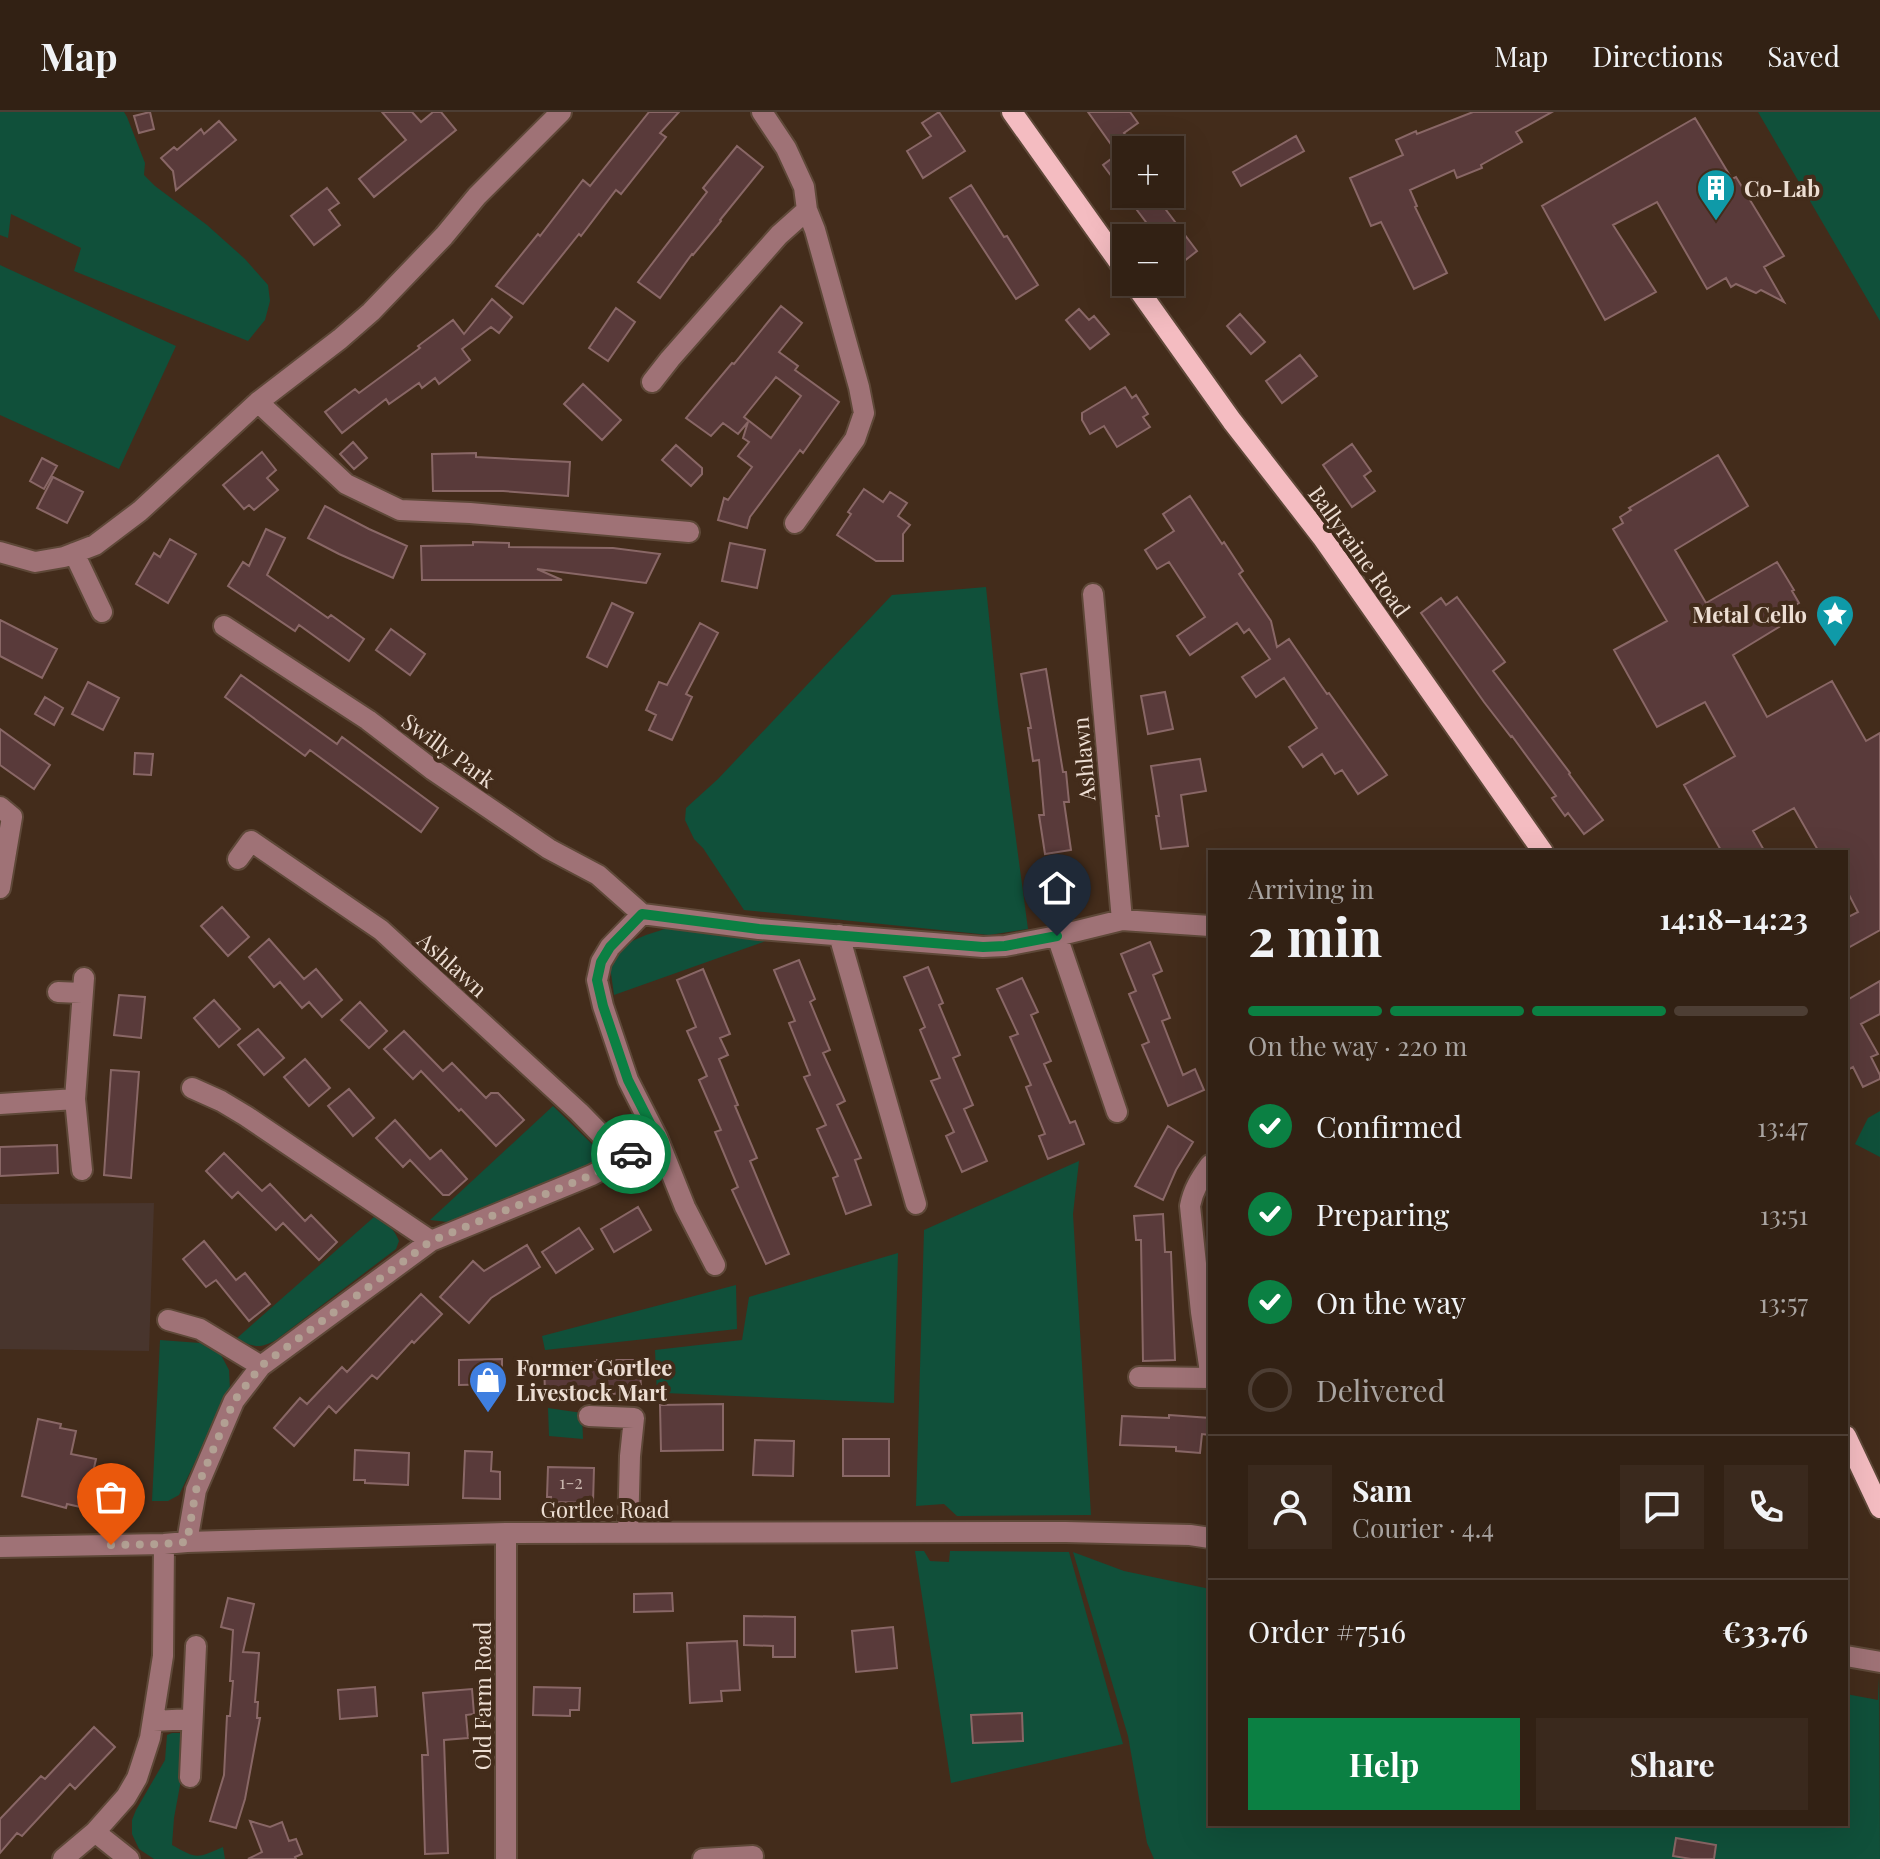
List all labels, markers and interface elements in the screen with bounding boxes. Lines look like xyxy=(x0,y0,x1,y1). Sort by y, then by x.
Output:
text: Map xyxy=(40,30,117,81)
text: Map xyxy=(1494,37,1548,74)
text: Directions xyxy=(1592,37,1723,74)
text: Saved xyxy=(1767,37,1840,74)
map controls xyxy=(1112,136,1184,296)
button: + xyxy=(1112,136,1184,208)
building icon: Co-Lab xyxy=(1695,167,1737,222)
place label: Co-Lab xyxy=(1744,173,1820,203)
button: − xyxy=(1112,224,1184,296)
street label: Ballyraine Road xyxy=(1302,479,1418,623)
place icon: Metal Cello xyxy=(1814,593,1856,648)
place label: Metal Cello xyxy=(1692,599,1807,629)
street label: Swilly Park xyxy=(396,706,502,794)
street label: Ashlawn xyxy=(1064,716,1102,803)
pin xyxy=(1023,854,1091,936)
icon: home xyxy=(1035,866,1079,910)
text: Arriving in xyxy=(1248,871,1374,906)
text: 14:18–14:23 xyxy=(1659,898,1808,938)
text: 2 min xyxy=(1248,901,1382,970)
street label: Ashlawn xyxy=(411,924,494,1003)
text: On the way · 220 m xyxy=(1248,1028,1467,1063)
icon: check xyxy=(1248,1104,1292,1148)
text: Confirmed xyxy=(1316,1106,1462,1146)
text: 13:47 xyxy=(1757,1109,1808,1144)
courier xyxy=(591,1114,671,1194)
icon: car xyxy=(609,1132,653,1176)
icon: check xyxy=(1248,1192,1292,1236)
text: Preparing xyxy=(1316,1194,1449,1234)
text: 13:51 xyxy=(1760,1197,1808,1232)
icon: check xyxy=(1248,1280,1292,1324)
text: On the way xyxy=(1316,1282,1466,1322)
text: 13:57 xyxy=(1759,1285,1808,1320)
place label: Former Gortlee Livestock Mart xyxy=(516,1352,672,1407)
shop icon: Former Gortlee Livestock Mart xyxy=(467,1359,509,1414)
text: Delivered xyxy=(1316,1370,1445,1410)
pin xyxy=(77,1463,145,1545)
button: person xyxy=(1248,1465,1332,1549)
button: chat xyxy=(1620,1465,1704,1549)
button: phone xyxy=(1724,1465,1808,1549)
house number: 1-2 xyxy=(559,1470,583,1494)
text: Sam xyxy=(1352,1470,1412,1510)
icon: bag xyxy=(89,1475,133,1519)
street label: Gortlee Road xyxy=(541,1494,670,1524)
text: Courier · 4.4 xyxy=(1352,1510,1494,1545)
text: Order #7516 xyxy=(1248,1611,1406,1651)
text: €33.76 xyxy=(1722,1611,1808,1651)
street label: Old Farm Road xyxy=(467,1622,497,1770)
button: Help xyxy=(1248,1718,1520,1810)
button: Share xyxy=(1536,1718,1808,1810)

